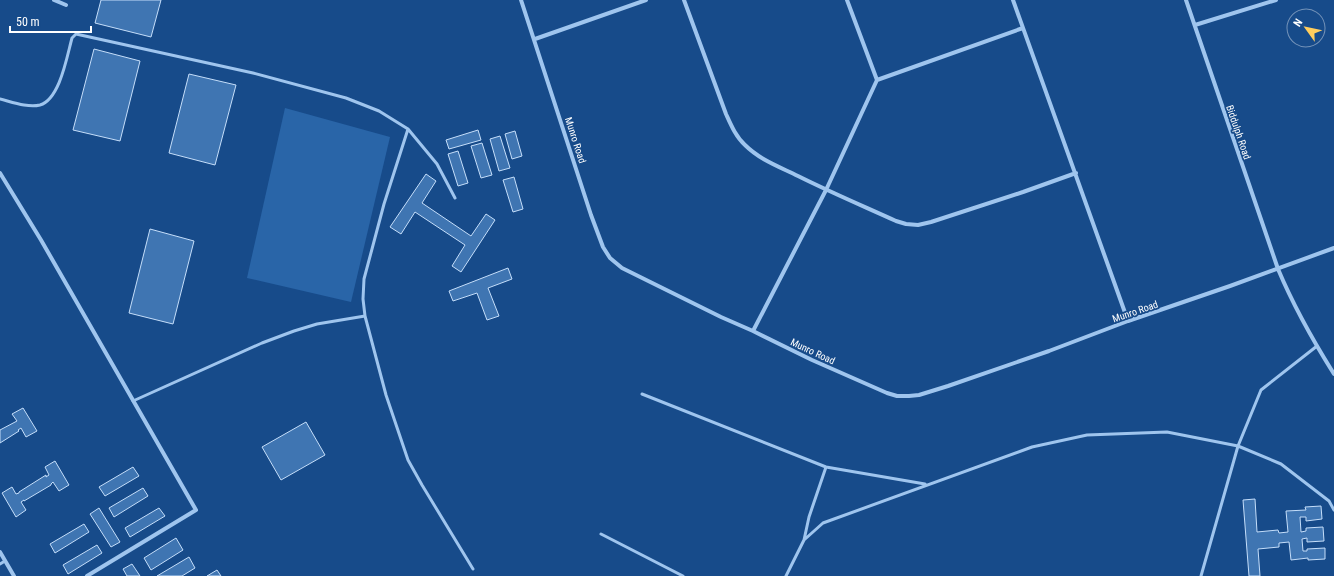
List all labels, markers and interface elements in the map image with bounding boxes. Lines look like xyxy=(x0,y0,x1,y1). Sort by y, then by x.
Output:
scale bar xyxy=(10,8,91,34)
north arrow xyxy=(1286,8,1326,48)
text: 50 m xyxy=(16,15,40,29)
text: N xyxy=(1291,16,1305,29)
street label: Biddulph Road xyxy=(1224,103,1253,161)
street label: Munro Road xyxy=(563,116,588,165)
street label: Munro Road xyxy=(1111,299,1159,324)
street label: Munro Road xyxy=(789,336,837,367)

